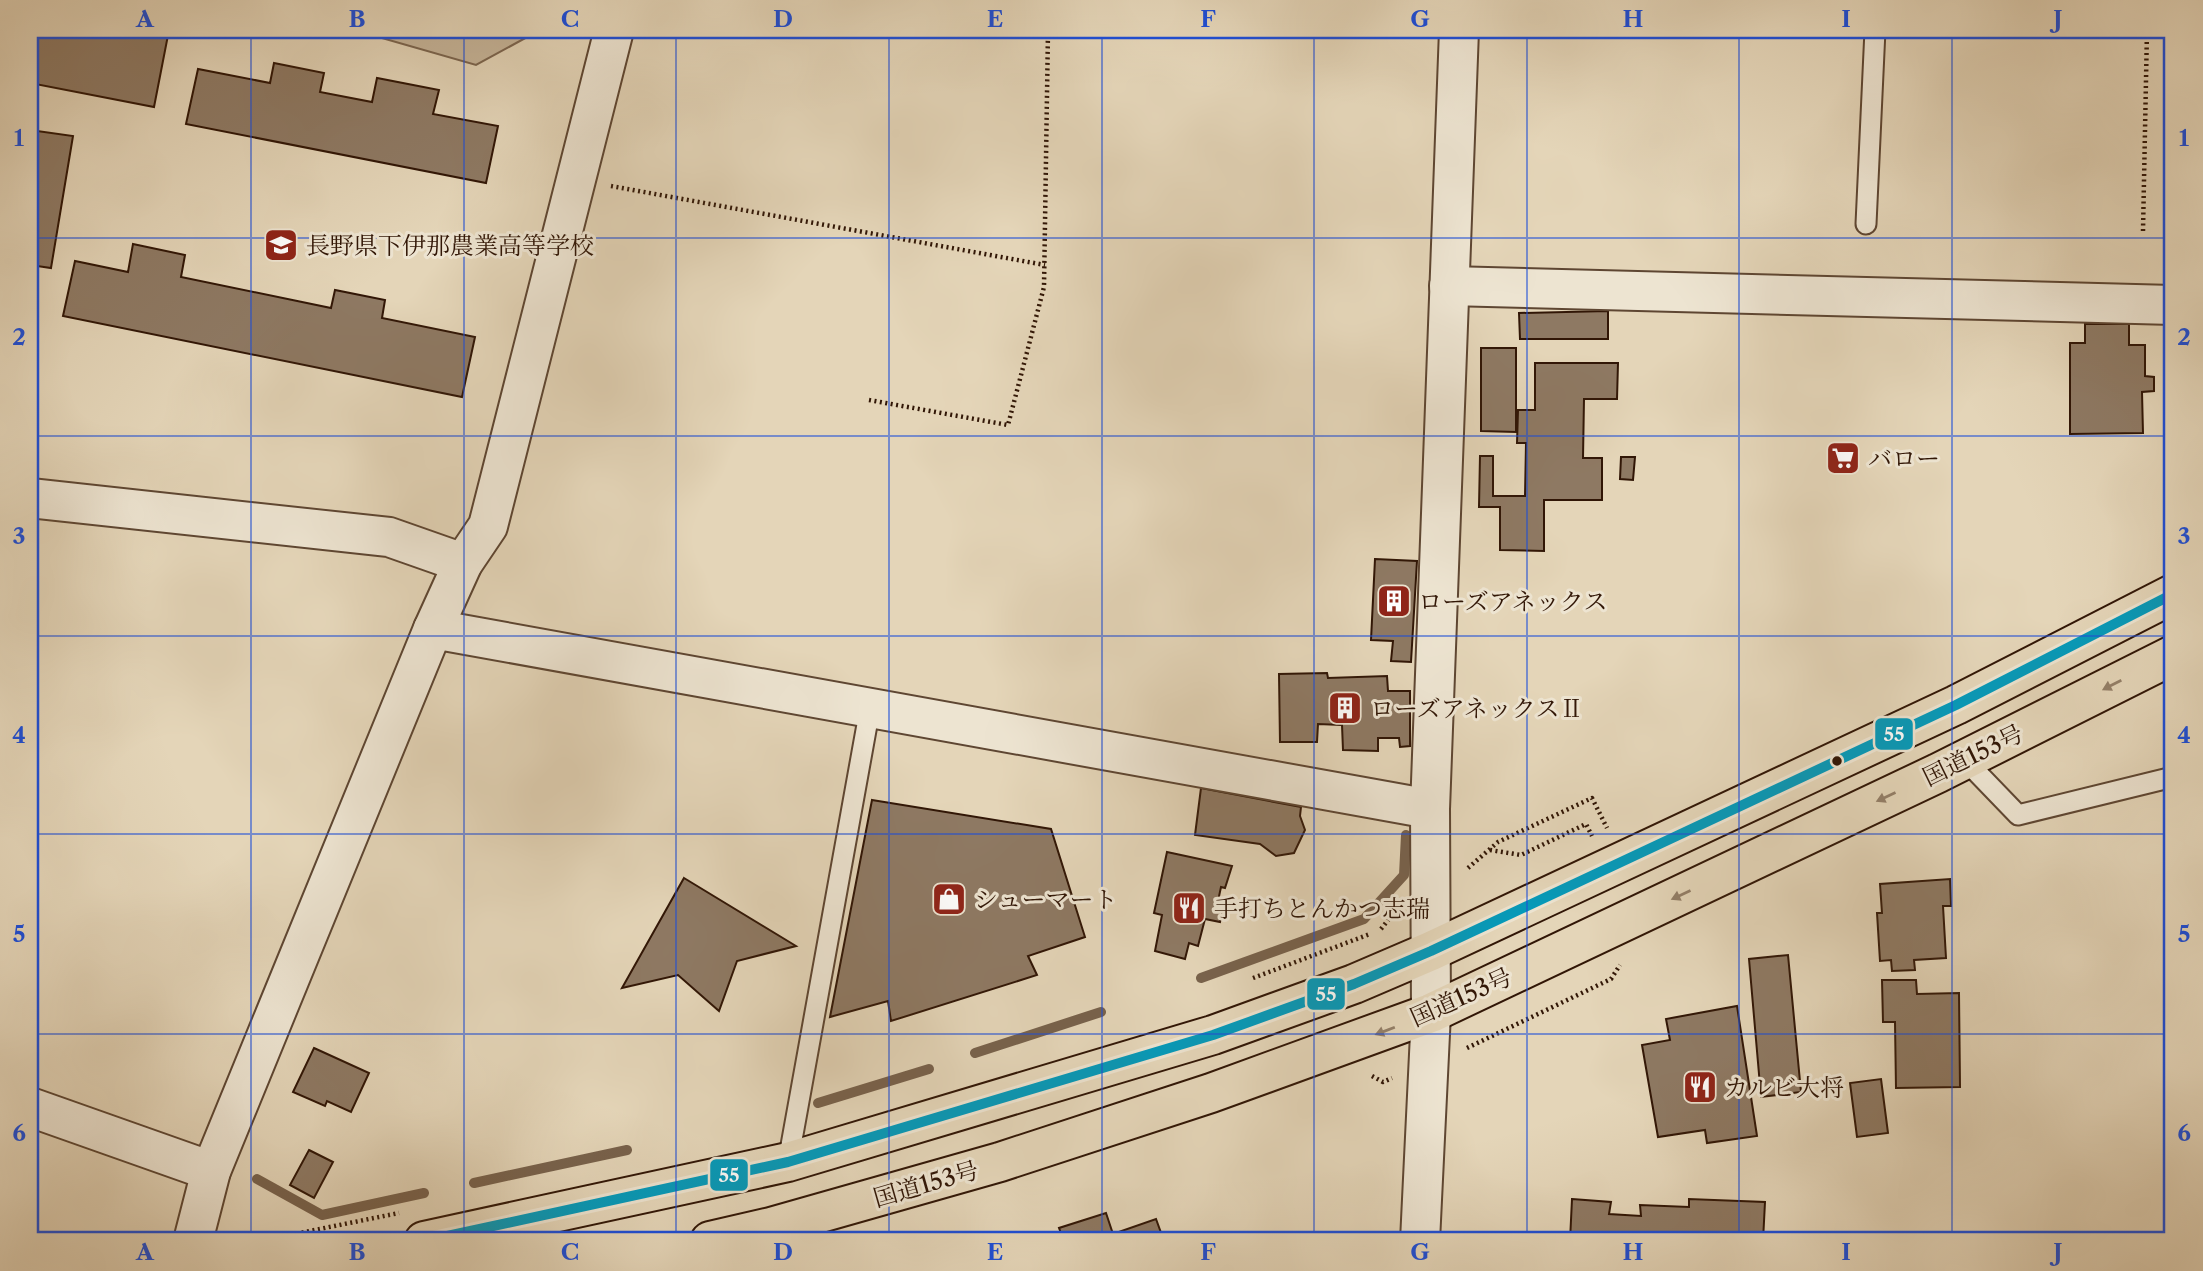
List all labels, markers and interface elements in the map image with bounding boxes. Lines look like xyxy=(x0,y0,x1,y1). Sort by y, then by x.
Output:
text: A xyxy=(135,5,155,33)
text: B xyxy=(348,5,366,33)
text: C xyxy=(561,5,579,33)
text: D xyxy=(773,5,793,33)
text: E xyxy=(987,5,1003,33)
text: F xyxy=(1200,5,1216,33)
text: G xyxy=(1410,5,1430,33)
text: H xyxy=(1623,5,1644,33)
text: I xyxy=(1841,5,1851,33)
text: J xyxy=(2049,5,2063,33)
text: 1 xyxy=(14,124,25,152)
text: 1 xyxy=(2179,124,2190,152)
school or university icon: 長野県下伊那農業高等学校 xyxy=(262,226,300,264)
place label: 長野県下伊那農業高等学校 xyxy=(306,231,594,260)
text: 2 xyxy=(12,323,26,351)
text: 2 xyxy=(2177,323,2191,351)
supermarket icon: バロー xyxy=(1824,439,1862,477)
place label: バロー xyxy=(1868,444,1940,473)
text: 3 xyxy=(13,522,26,550)
text: 3 xyxy=(2178,522,2191,550)
building icon: ローズアネックス xyxy=(1375,582,1413,620)
place label: ローズアネックス xyxy=(1418,587,1608,616)
one-way arrow xyxy=(2102,680,2122,691)
building icon: ローズアネックスⅡ xyxy=(1326,689,1364,727)
place label: ローズアネックスⅡ xyxy=(1370,694,1584,723)
line badge: 55 xyxy=(1874,717,1914,751)
street label: 国道153号 xyxy=(1918,718,2028,792)
text: 4 xyxy=(12,721,26,749)
text: 4 xyxy=(2177,721,2191,749)
text: 55 xyxy=(1884,723,1904,746)
unlabelled marker xyxy=(1830,754,1844,768)
one-way arrow xyxy=(1876,792,1897,803)
shop icon: シューマート xyxy=(930,880,968,918)
place label: シューマート xyxy=(974,885,1118,914)
restaurant icon: 手打ちとんかつ志瑞 xyxy=(1170,889,1208,927)
one-way arrow xyxy=(1671,889,1691,900)
place label: 手打ちとんかつ志瑞 xyxy=(1214,894,1430,923)
text: 5 xyxy=(13,920,25,948)
text: 5 xyxy=(2178,920,2190,948)
street label: 国道153号 xyxy=(1406,962,1516,1032)
line badge: 55 xyxy=(1306,977,1346,1011)
text: 55 xyxy=(1316,983,1336,1006)
one-way arrow xyxy=(1375,1025,1396,1036)
restaurant icon: カルビ大将 xyxy=(1681,1068,1719,1106)
place label: カルビ大将 xyxy=(1724,1073,1844,1102)
text: 6 xyxy=(12,1119,26,1147)
text: 6 xyxy=(2177,1119,2191,1147)
street label: 国道153号 xyxy=(870,1155,982,1213)
line badge: 55 xyxy=(709,1158,749,1192)
text: 55 xyxy=(719,1164,739,1187)
text: A xyxy=(135,1238,155,1266)
text: B xyxy=(348,1238,366,1266)
text: C xyxy=(561,1238,579,1266)
text: D xyxy=(773,1238,793,1266)
text: E xyxy=(987,1238,1003,1266)
text: F xyxy=(1200,1238,1216,1266)
text: G xyxy=(1410,1238,1430,1266)
text: H xyxy=(1623,1238,1644,1266)
text: I xyxy=(1841,1238,1851,1266)
text: J xyxy=(2049,1238,2063,1266)

